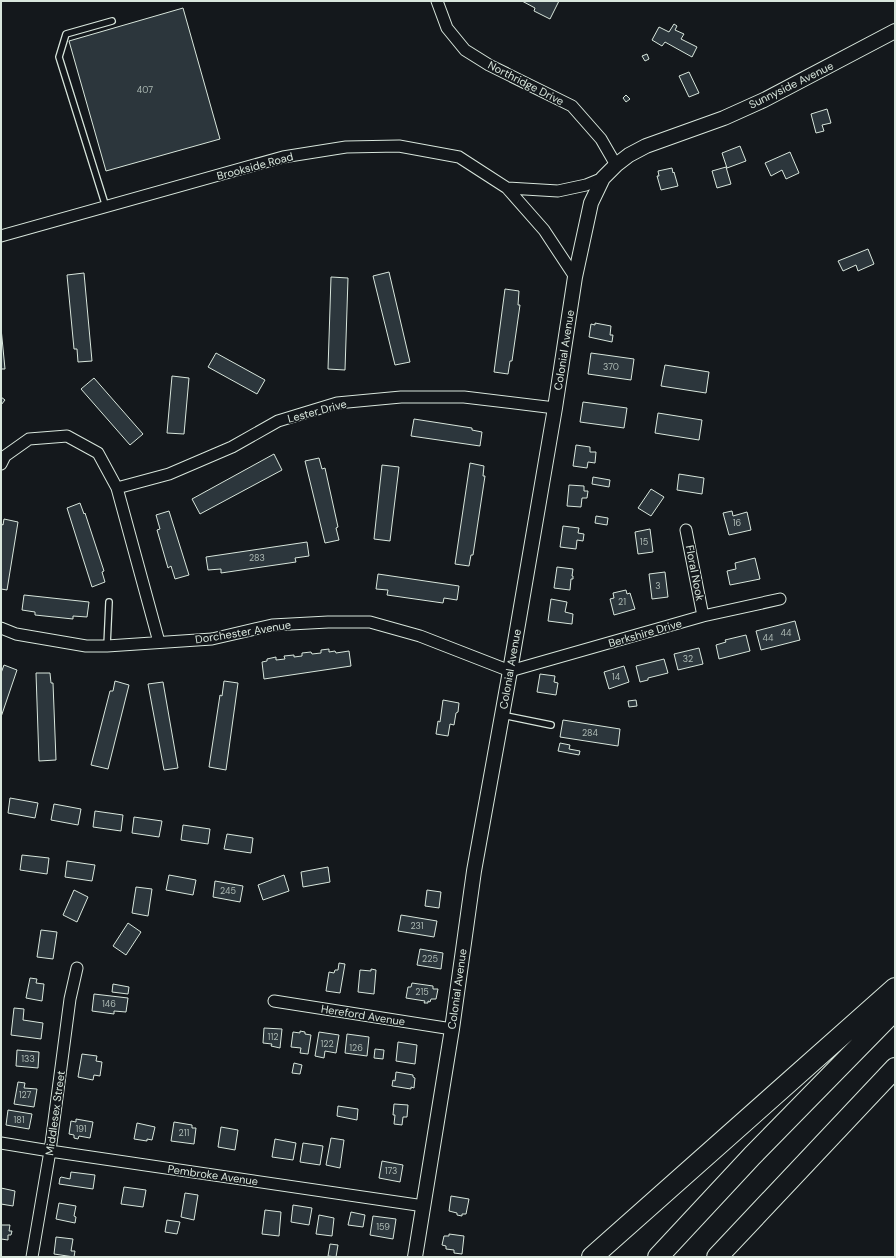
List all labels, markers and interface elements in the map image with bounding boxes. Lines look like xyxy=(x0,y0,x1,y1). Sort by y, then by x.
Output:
street label: Northridge Drive xyxy=(486,58,566,108)
street label: Sunnyside Avenue xyxy=(746,58,836,112)
house number: 407 xyxy=(137,84,153,96)
street label: Brookside Road xyxy=(215,149,295,183)
street label: Colonial Avenue xyxy=(551,309,577,391)
house number: 370 xyxy=(603,361,619,373)
street label: Lester Drive xyxy=(286,396,348,426)
house number: 16 xyxy=(733,517,742,529)
house number: 15 xyxy=(640,536,648,548)
street label: Floral Nook xyxy=(683,544,707,602)
house number: 283 xyxy=(249,552,265,564)
house number: 3 xyxy=(655,580,661,592)
house number: 21 xyxy=(618,596,626,608)
street label: Berkshire Drive xyxy=(607,616,683,650)
street label: Dorchester Avenue xyxy=(194,618,292,646)
house number: 44 xyxy=(781,627,792,639)
street label: Colonial Avenue xyxy=(496,628,524,710)
house number: 44 xyxy=(763,632,774,644)
house number: 32 xyxy=(683,653,693,665)
house number: 14 xyxy=(612,671,621,683)
house number: 284 xyxy=(582,727,599,739)
house number: 245 xyxy=(220,885,236,897)
house number: 231 xyxy=(410,920,424,932)
street label: Colonial Avenue xyxy=(444,948,470,1030)
house number: 225 xyxy=(422,953,438,965)
house number: 215 xyxy=(415,986,429,998)
house number: 146 xyxy=(102,998,116,1010)
street label: Hereford Avenue xyxy=(320,1001,406,1029)
house number: 112 xyxy=(268,1031,278,1043)
house number: 122 xyxy=(320,1038,334,1050)
house number: 126 xyxy=(349,1042,363,1054)
house number: 133 xyxy=(21,1053,35,1065)
street label: Middlesex Street xyxy=(42,1070,68,1156)
house number: 127 xyxy=(19,1089,32,1101)
house number: 181 xyxy=(14,1114,25,1126)
house number: 191 xyxy=(75,1123,87,1135)
house number: 211 xyxy=(179,1127,190,1139)
street label: Pembroke Avenue xyxy=(167,1162,259,1188)
house number: 173 xyxy=(385,1165,397,1177)
house number: 159 xyxy=(376,1221,390,1233)

